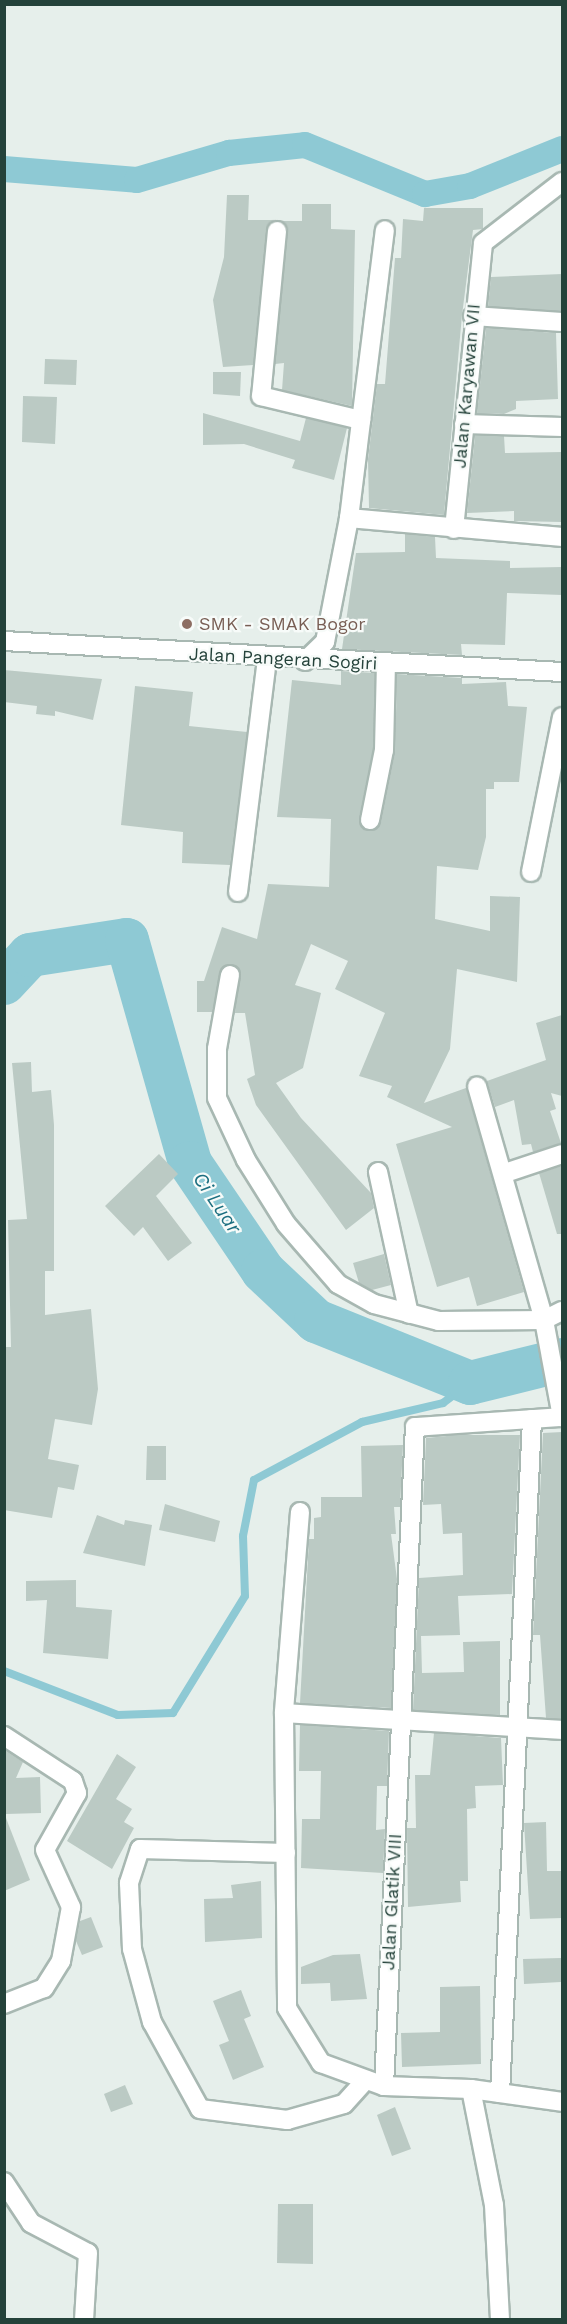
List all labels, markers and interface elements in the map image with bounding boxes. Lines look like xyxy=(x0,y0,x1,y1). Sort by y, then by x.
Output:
street label: Jalan Karyawan VII xyxy=(449,302,485,470)
place label: SMK - SMAK Bogor xyxy=(199,613,366,635)
marker: SMK - SMAK Bogor xyxy=(180,617,194,631)
street label: Jalan Pangeran Sogiri xyxy=(188,643,378,675)
water label: Ci Luar xyxy=(188,1168,246,1238)
street label: Jalan Glatik VIII xyxy=(378,1833,406,1971)

